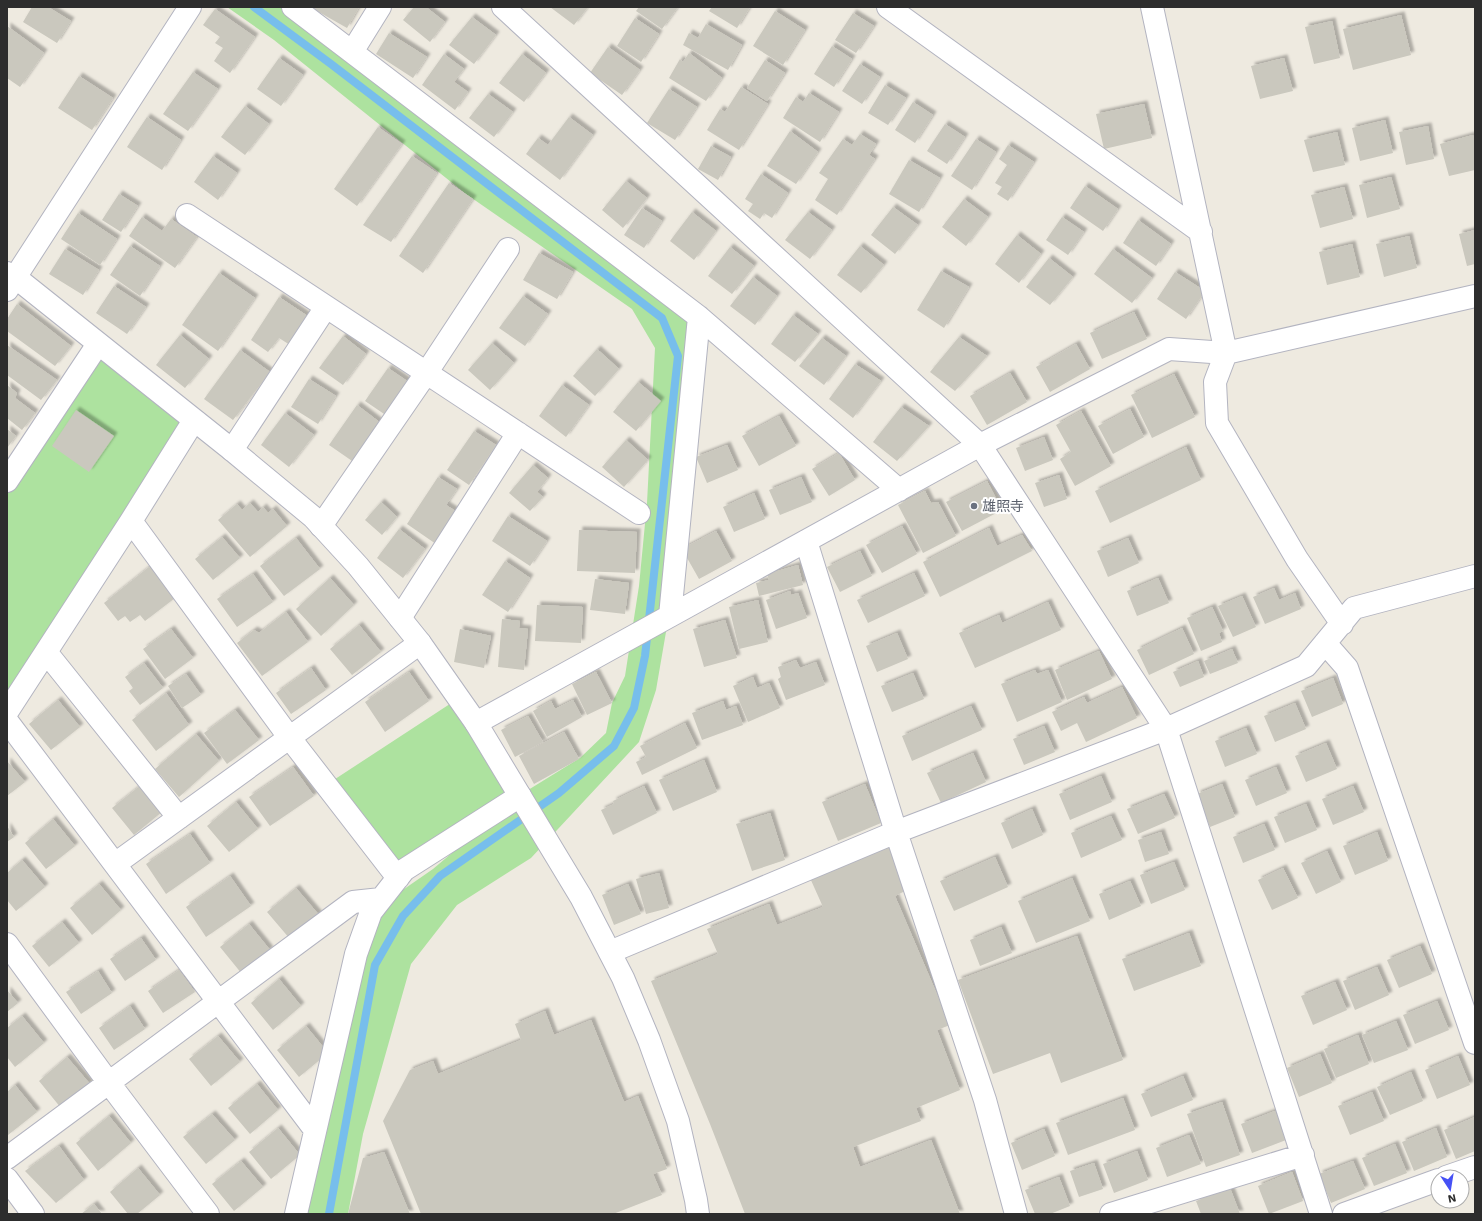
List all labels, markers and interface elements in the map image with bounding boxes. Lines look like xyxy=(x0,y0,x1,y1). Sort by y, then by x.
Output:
place label: 雄照寺 xyxy=(982,498,1024,514)
marker: 雄照寺 xyxy=(969,501,979,511)
north arrow xyxy=(1430,1169,1470,1209)
text: N xyxy=(1447,1191,1457,1205)

